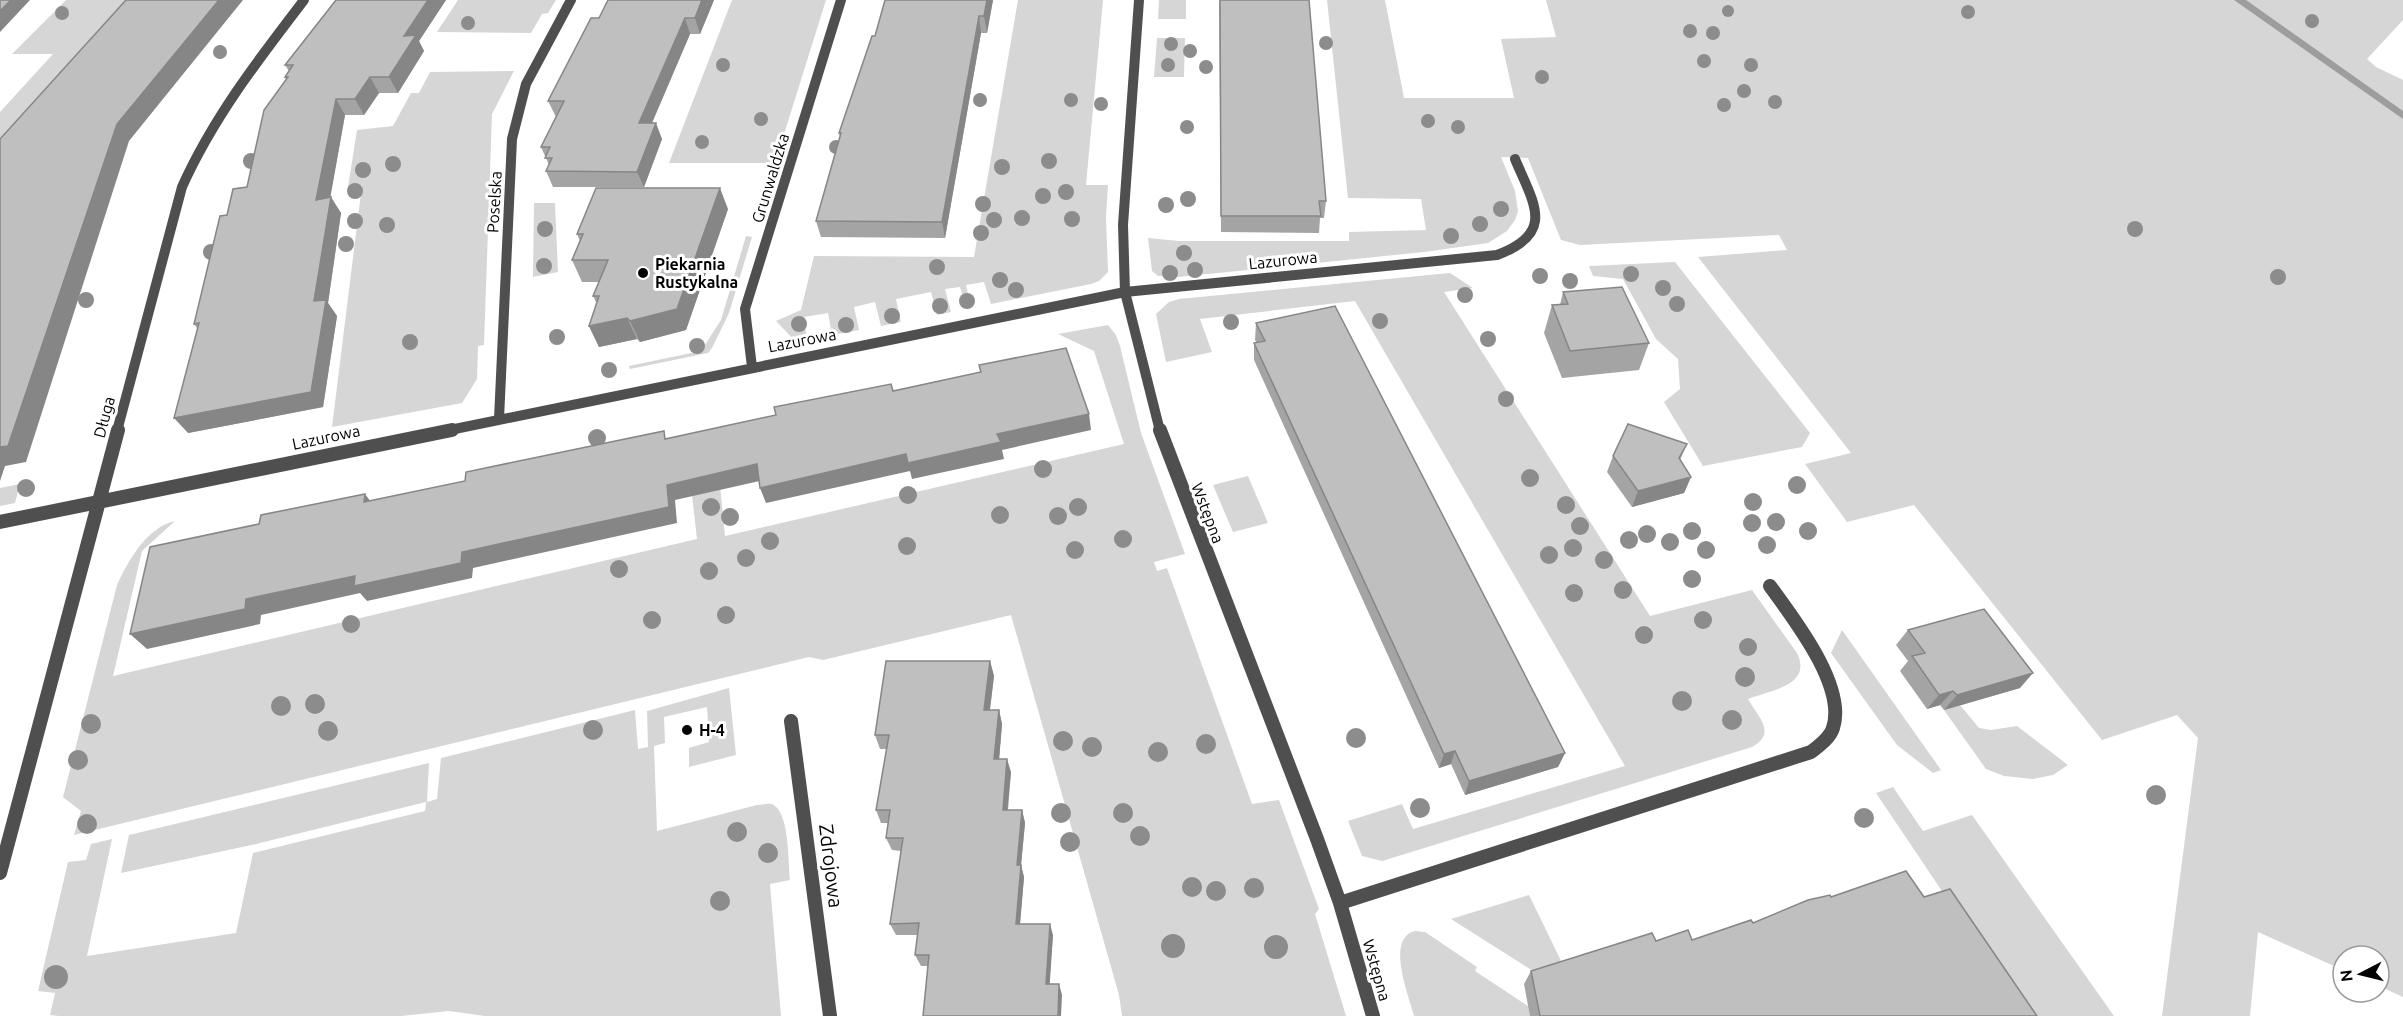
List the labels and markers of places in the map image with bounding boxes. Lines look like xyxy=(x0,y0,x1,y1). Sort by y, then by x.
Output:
place label: Piekarnia Rustykalna xyxy=(655,255,738,291)
marker: Piekarnia Rustykalna xyxy=(636,266,650,280)
place label: H-4 xyxy=(699,721,725,739)
marker: H-4 xyxy=(680,723,694,737)

